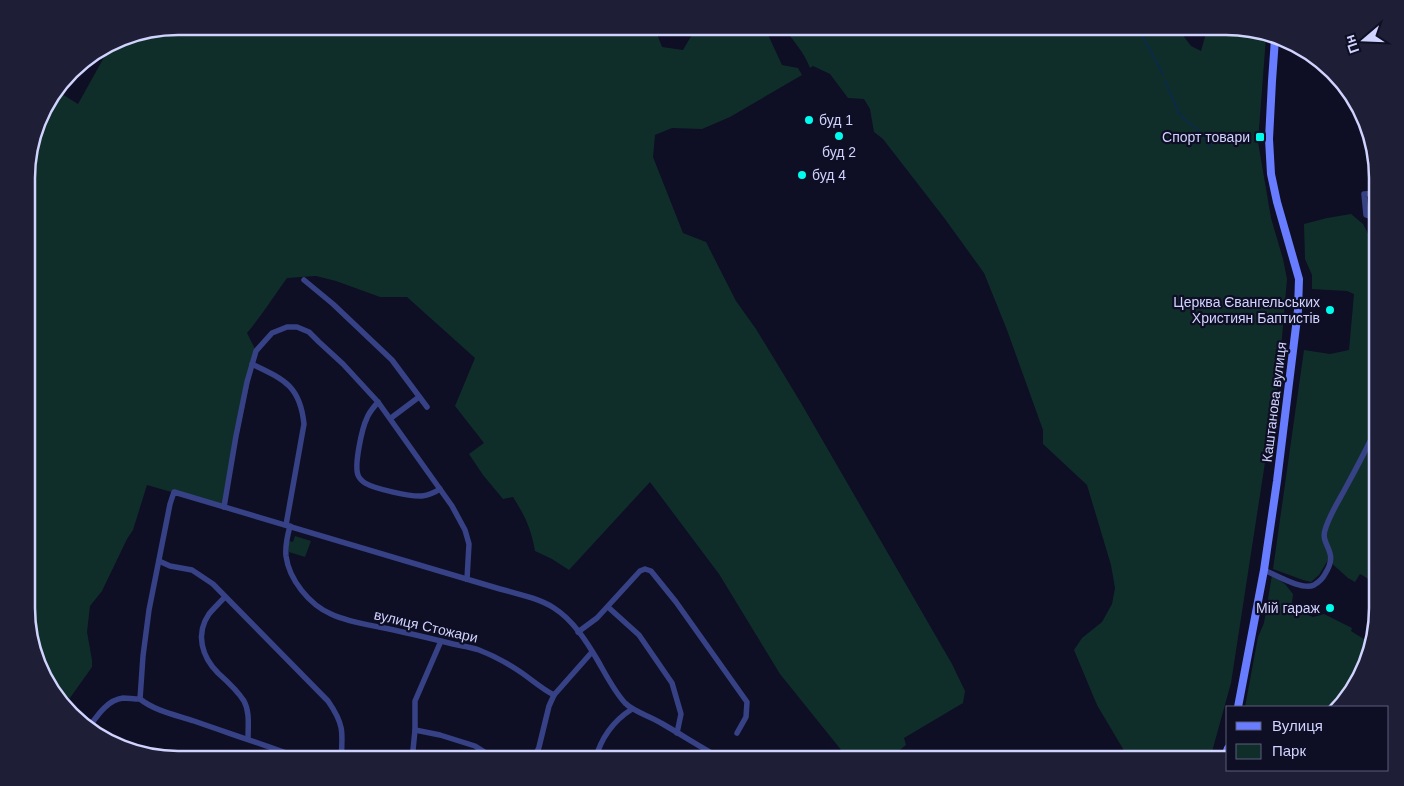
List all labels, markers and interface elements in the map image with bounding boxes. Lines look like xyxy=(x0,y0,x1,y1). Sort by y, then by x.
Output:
north arrow xyxy=(1339,15,1389,65)
text: Пн xyxy=(1341,33,1362,56)
place label: буд 1 xyxy=(819,112,853,128)
marker: буд 1 xyxy=(803,114,815,126)
place label: Спорт товари xyxy=(1162,129,1250,145)
marker: буд 2 xyxy=(833,130,845,142)
marker: Спорт товари xyxy=(1254,131,1266,143)
place label: буд 2 xyxy=(822,144,856,160)
place label: буд 4 xyxy=(812,167,846,183)
marker: буд 4 xyxy=(796,169,808,181)
place label: Церква Євангельських Християн Баптистів xyxy=(1173,294,1320,326)
marker: Церква Євангельських Християн Баптистів xyxy=(1324,304,1336,316)
street label: Каштанова вулиця xyxy=(1259,341,1289,463)
place label: Мій гараж xyxy=(1256,600,1321,616)
marker: Мій гараж xyxy=(1324,602,1336,614)
street label: вулиця Стожари xyxy=(373,606,479,646)
legend xyxy=(1226,706,1389,771)
text: Вулиця xyxy=(1272,717,1323,734)
text: Парк xyxy=(1272,742,1306,759)

